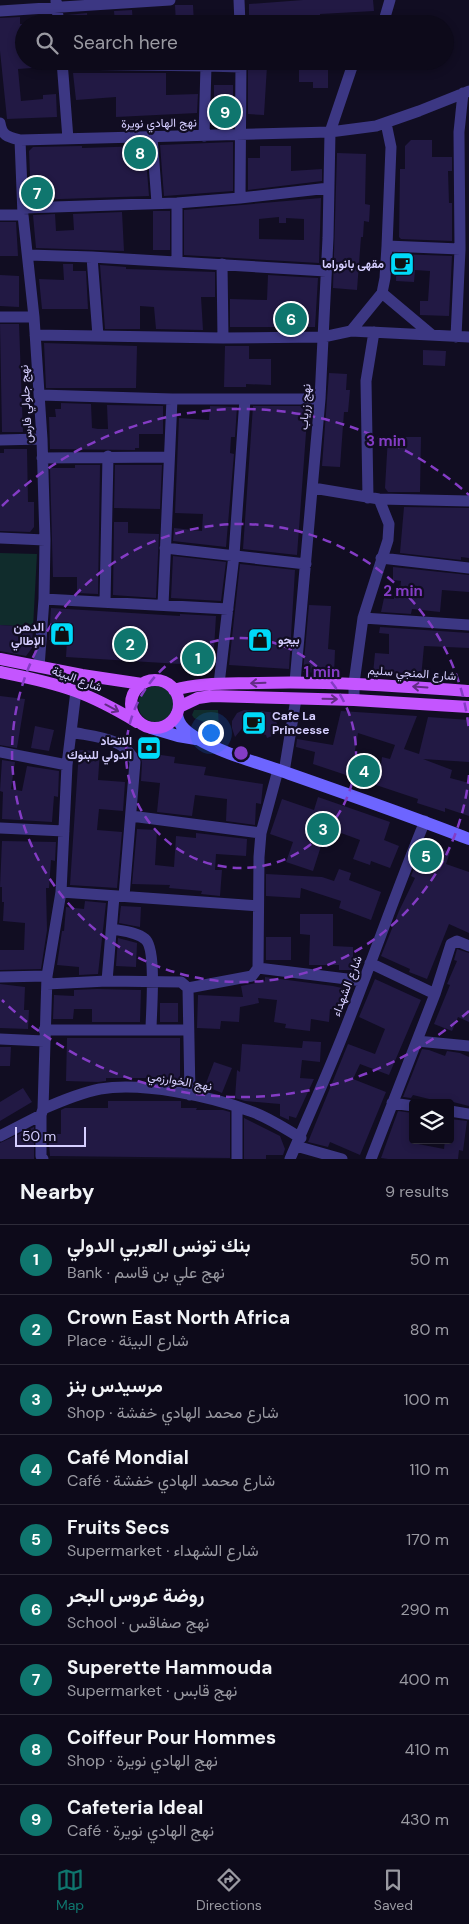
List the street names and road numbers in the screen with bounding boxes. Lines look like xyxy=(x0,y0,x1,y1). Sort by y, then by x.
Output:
street label: نهج الهادي نويرة xyxy=(121,114,197,134)
street label: نهج جلولي فارس xyxy=(16,364,38,444)
street label: نهج زرياب xyxy=(295,383,316,431)
street label: شارع البيئة xyxy=(49,662,104,696)
street label: شارع المنجي سليم xyxy=(367,662,457,686)
street label: شارع الشهداء xyxy=(328,953,367,1019)
street label: نهج الخوارزمي xyxy=(146,1067,213,1096)

